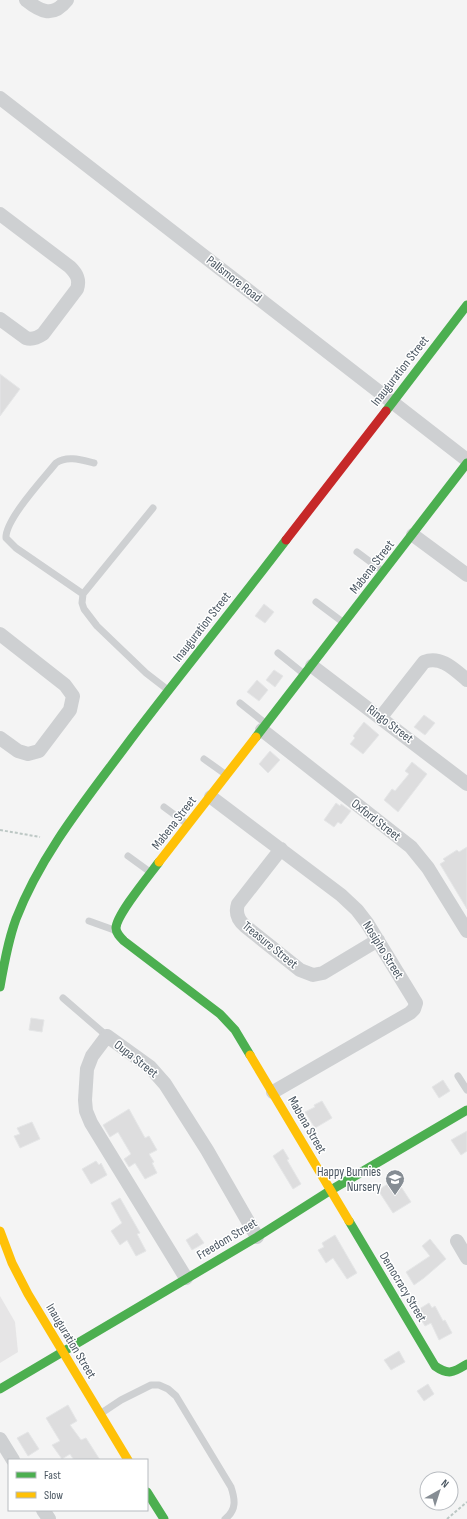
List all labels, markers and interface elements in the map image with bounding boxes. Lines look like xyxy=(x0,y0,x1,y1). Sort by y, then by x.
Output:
street label: Pallsmore Road xyxy=(203,252,265,306)
street label: Inauguration Street xyxy=(368,333,432,409)
street label: Mabena Street xyxy=(346,537,398,597)
street label: Inauguration Street xyxy=(170,589,234,665)
street label: Ringo Street xyxy=(364,701,416,747)
street label: Mabena Street xyxy=(148,793,200,853)
street label: Oxford Street xyxy=(348,796,404,844)
street label: Treasure Street xyxy=(239,918,301,972)
street label: Nosipho Street xyxy=(359,918,407,982)
street label: Oupa Street xyxy=(111,1037,161,1081)
street label: Mabena Street xyxy=(284,1094,330,1156)
place label: Happy Bunnies Nursery xyxy=(317,1164,381,1195)
school or university icon: Happy Bunnies Nursery xyxy=(384,1168,406,1196)
street label: Freedom Street xyxy=(194,1215,260,1263)
street label: Democracy Street xyxy=(376,1249,430,1325)
street label: Inauguration Street xyxy=(42,1301,100,1381)
legend xyxy=(8,1459,148,1511)
text: Fast xyxy=(44,1468,61,1483)
north arrow xyxy=(419,1471,459,1511)
text: N xyxy=(439,1477,451,1491)
text: Slow xyxy=(44,1488,63,1503)

